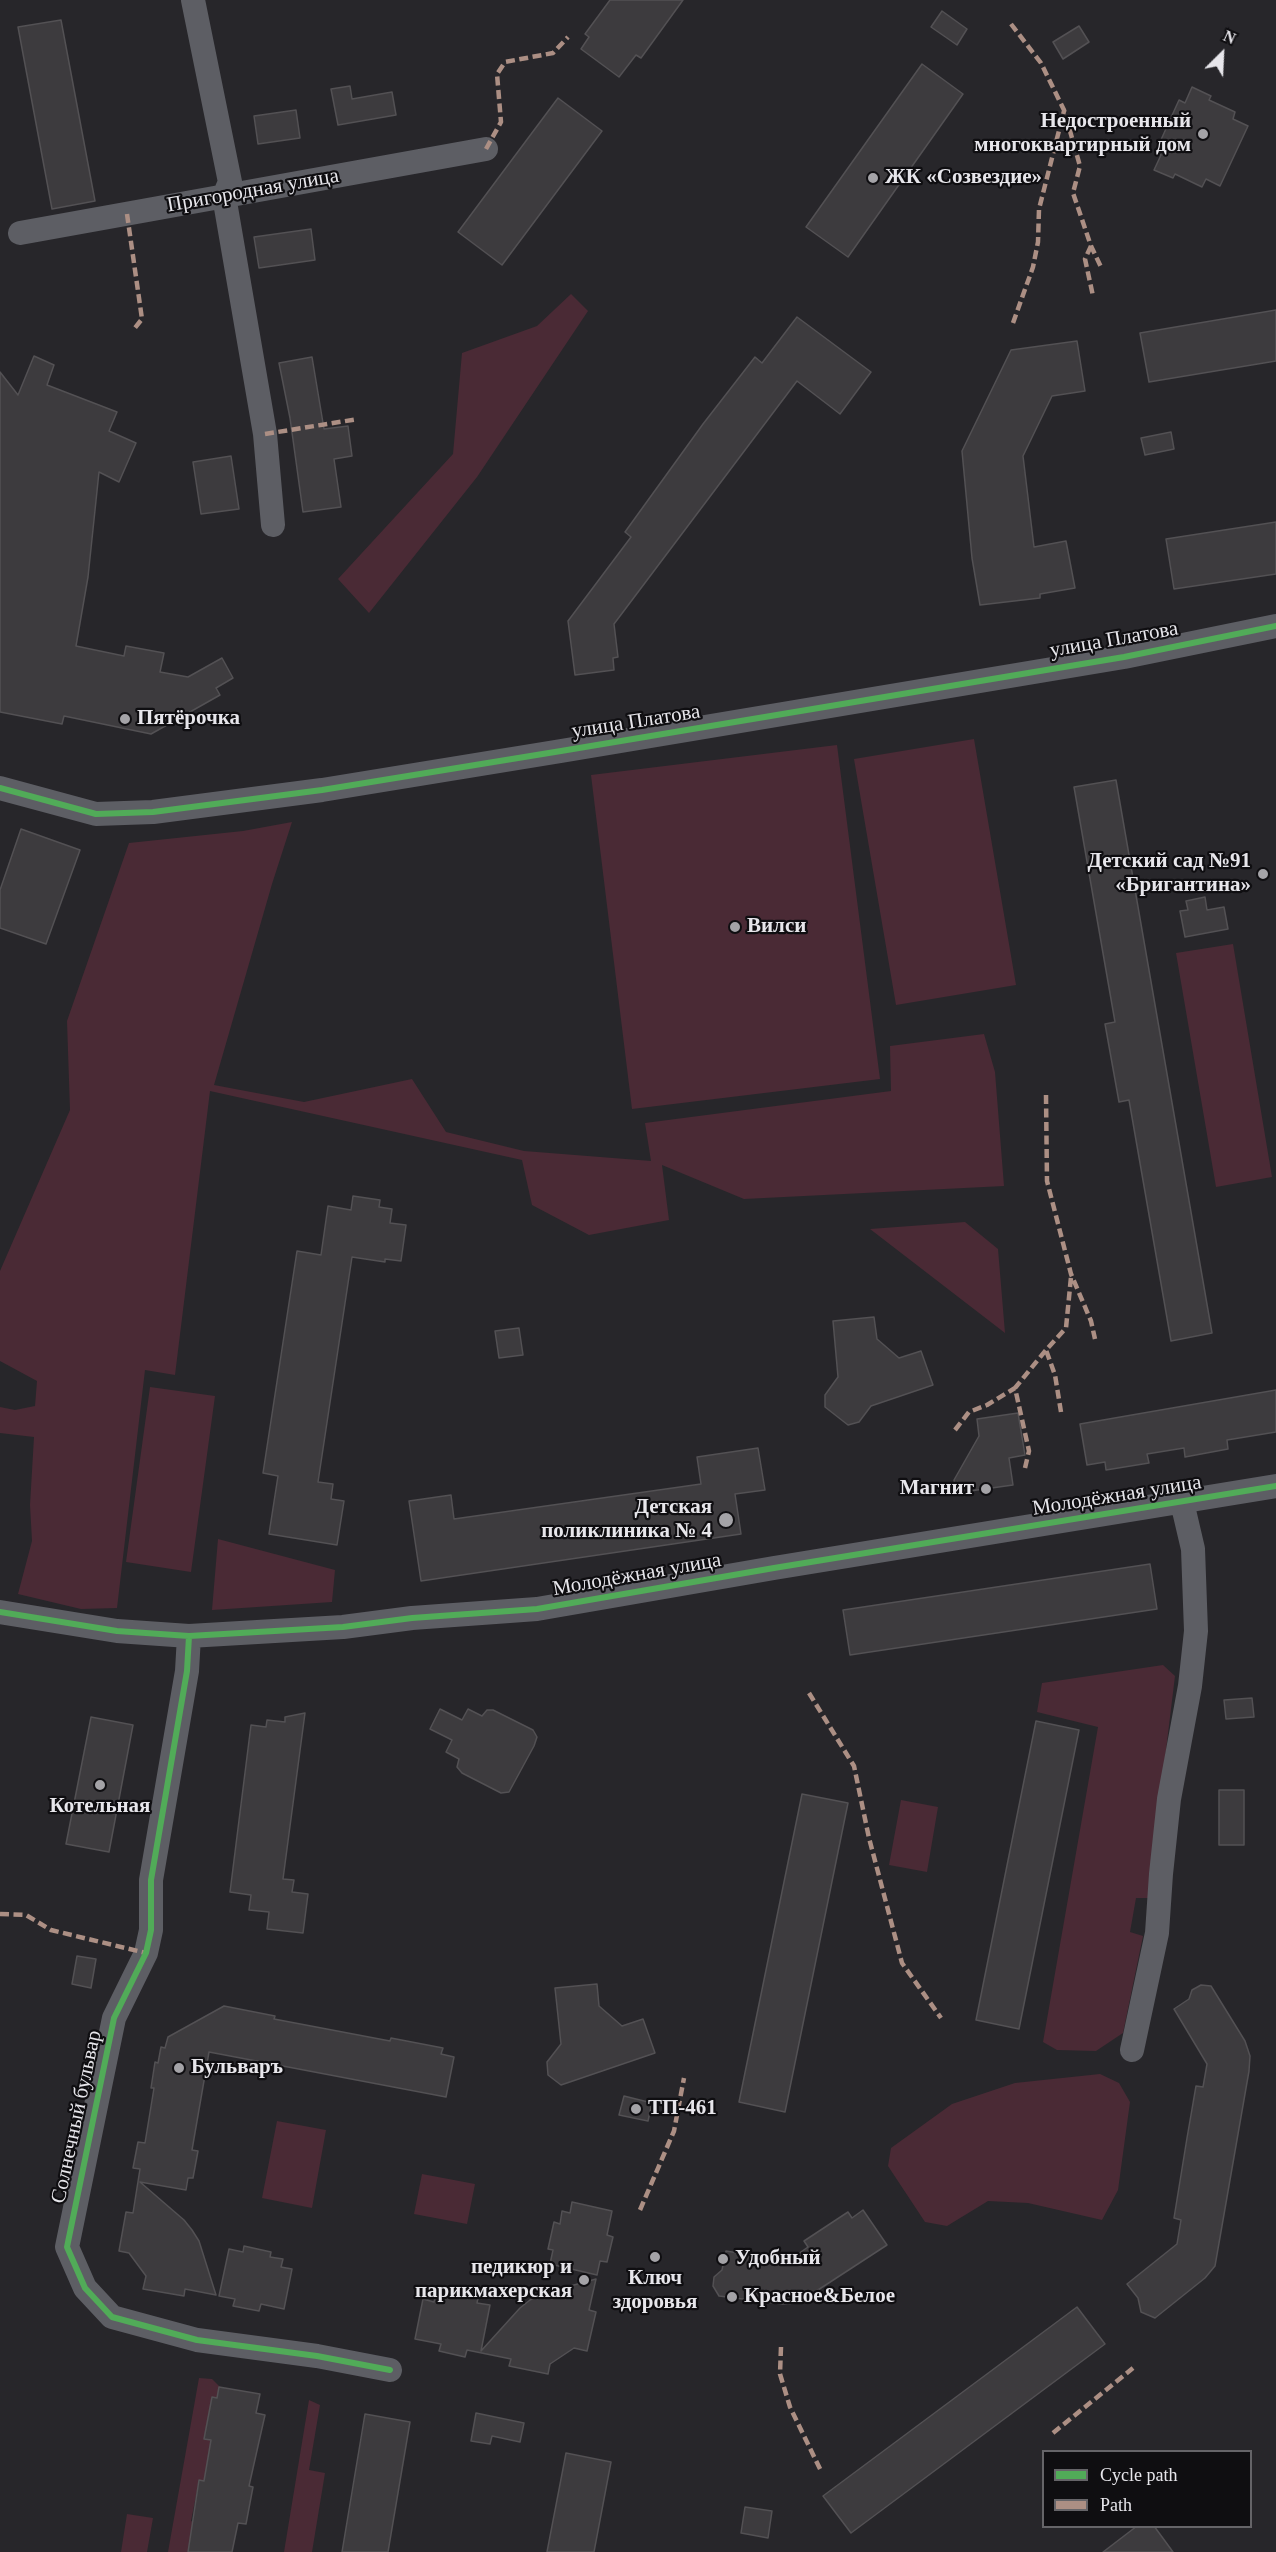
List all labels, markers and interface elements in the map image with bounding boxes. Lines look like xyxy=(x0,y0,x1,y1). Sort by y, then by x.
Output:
north arrow xyxy=(1192,24,1252,84)
text: N xyxy=(1221,27,1238,47)
place label: Недостроенный многоквартирный дом xyxy=(974,109,1191,159)
marker: Недостроенный многоквартирный дом xyxy=(1196,127,1210,141)
street label: Пригородная улица xyxy=(165,163,341,219)
place label: ЖК «Созвездие» xyxy=(885,165,1042,191)
marker: ЖК «Созвездие» xyxy=(866,171,880,185)
street label: улица Платова xyxy=(1048,616,1180,664)
street label: улица Платова xyxy=(570,699,702,745)
place label: Пятёрочка xyxy=(137,706,240,732)
marker: Пятёрочка xyxy=(118,712,132,726)
place label: Детский сад №91 «Бригантина» xyxy=(1087,849,1251,899)
marker: Детский сад №91 «Бригантина» xyxy=(1256,867,1270,881)
place label: Вилси xyxy=(747,914,806,940)
marker: Вилси xyxy=(728,920,742,934)
street label: Молодёжная улица xyxy=(1031,1470,1203,1522)
place label: Магнит xyxy=(900,1476,974,1502)
marker: Магнит xyxy=(979,1482,993,1496)
place label: Детская поликлиника № 4 xyxy=(541,1495,712,1545)
marker: Детская поликлиника № 4 xyxy=(717,1511,735,1529)
street label: Молодёжная улица xyxy=(551,1548,723,1602)
marker: Котельная xyxy=(93,1778,107,1792)
place label: Котельная xyxy=(50,1794,150,1820)
street label: Солнечный бульвар xyxy=(46,2028,108,2206)
place label: Бульваръ xyxy=(191,2055,283,2081)
marker: Бульваръ xyxy=(172,2061,186,2075)
place label: ТП-461 xyxy=(648,2096,717,2122)
marker: ТП-461 xyxy=(629,2102,643,2116)
place label: Удобный xyxy=(735,2246,821,2272)
marker: Ключ здоровья xyxy=(648,2250,662,2264)
marker: Удобный xyxy=(716,2252,730,2266)
place label: педикюр и парикмахерская xyxy=(415,2255,572,2305)
place label: Ключ здоровья xyxy=(613,2266,697,2316)
marker: педикюр и парикмахерская xyxy=(577,2273,591,2287)
place label: Красное&Белое xyxy=(744,2284,895,2310)
marker: Красное&Белое xyxy=(725,2290,739,2304)
legend xyxy=(1042,2450,1252,2528)
text: Cycle path xyxy=(1100,2465,1177,2485)
text: Path xyxy=(1100,2495,1132,2515)

